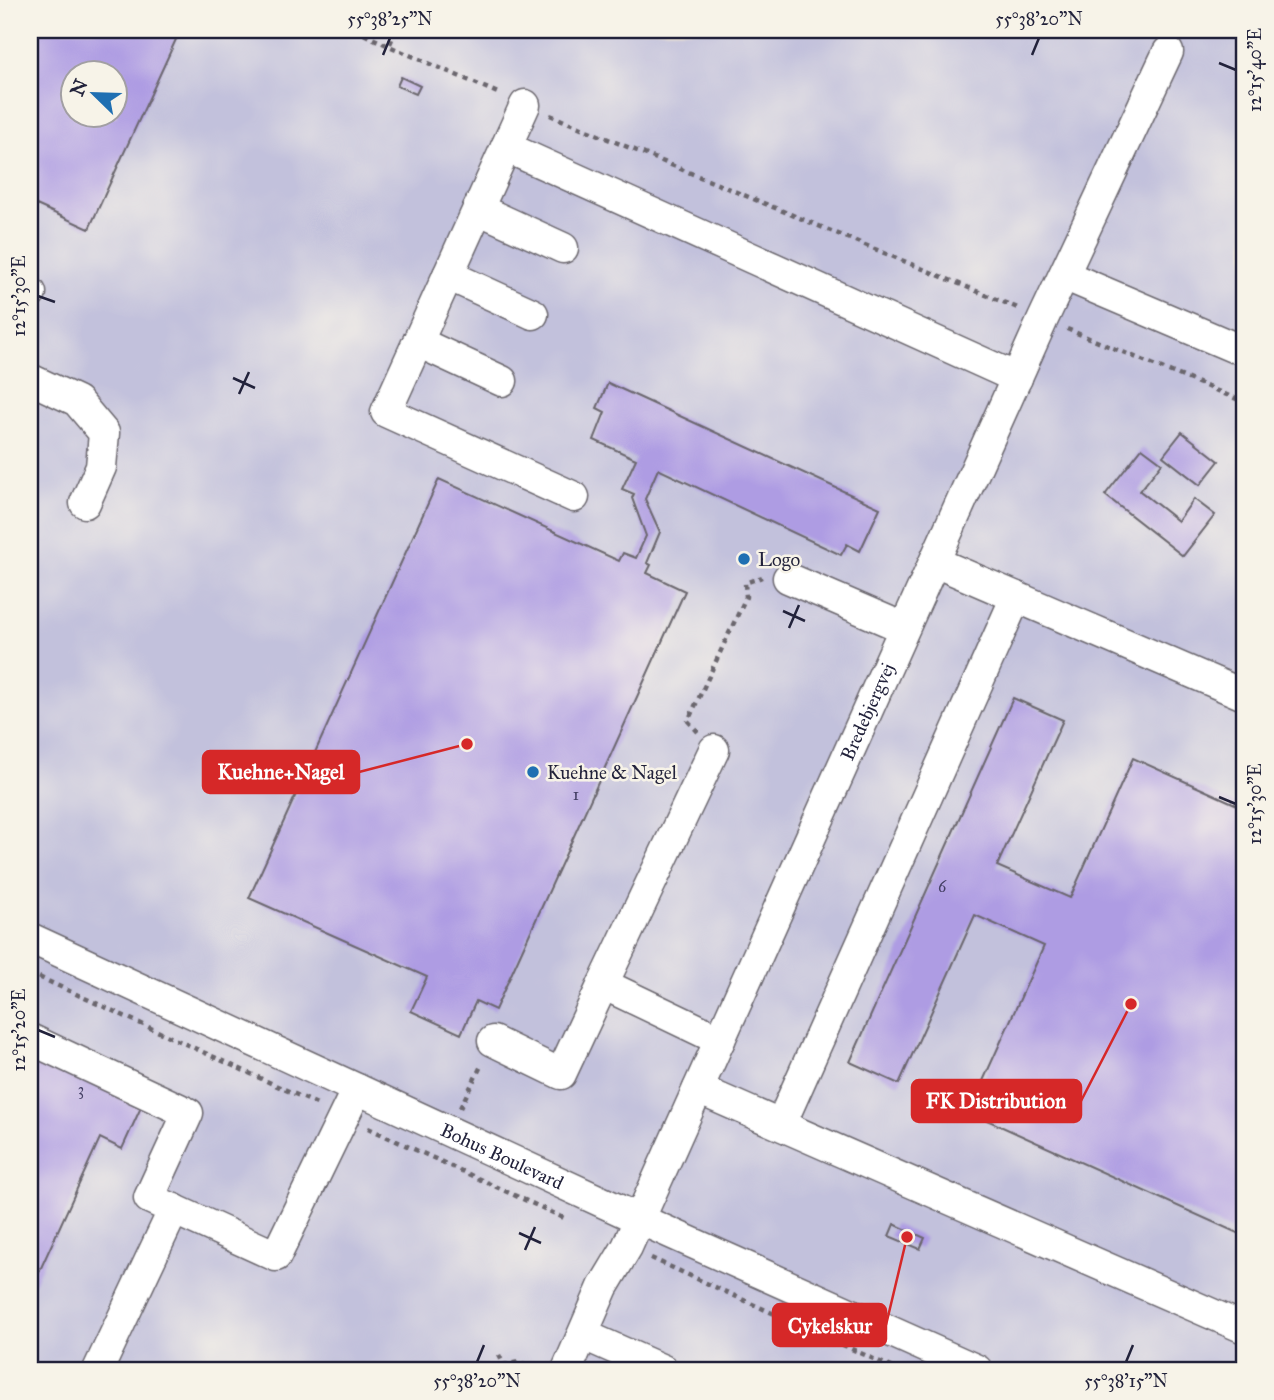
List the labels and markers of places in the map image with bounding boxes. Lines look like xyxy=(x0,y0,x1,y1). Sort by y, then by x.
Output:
place label: Logo xyxy=(758,548,801,572)
marker: Logo xyxy=(736,551,752,567)
callout: Kuehne+Nagel xyxy=(203,751,359,793)
place label: Kuehne & Nagel xyxy=(547,761,678,785)
marker: Kuehne & Nagel xyxy=(525,764,541,780)
callout: FK Distribution xyxy=(912,1080,1081,1122)
callout: Cykelskur xyxy=(773,1304,886,1346)

